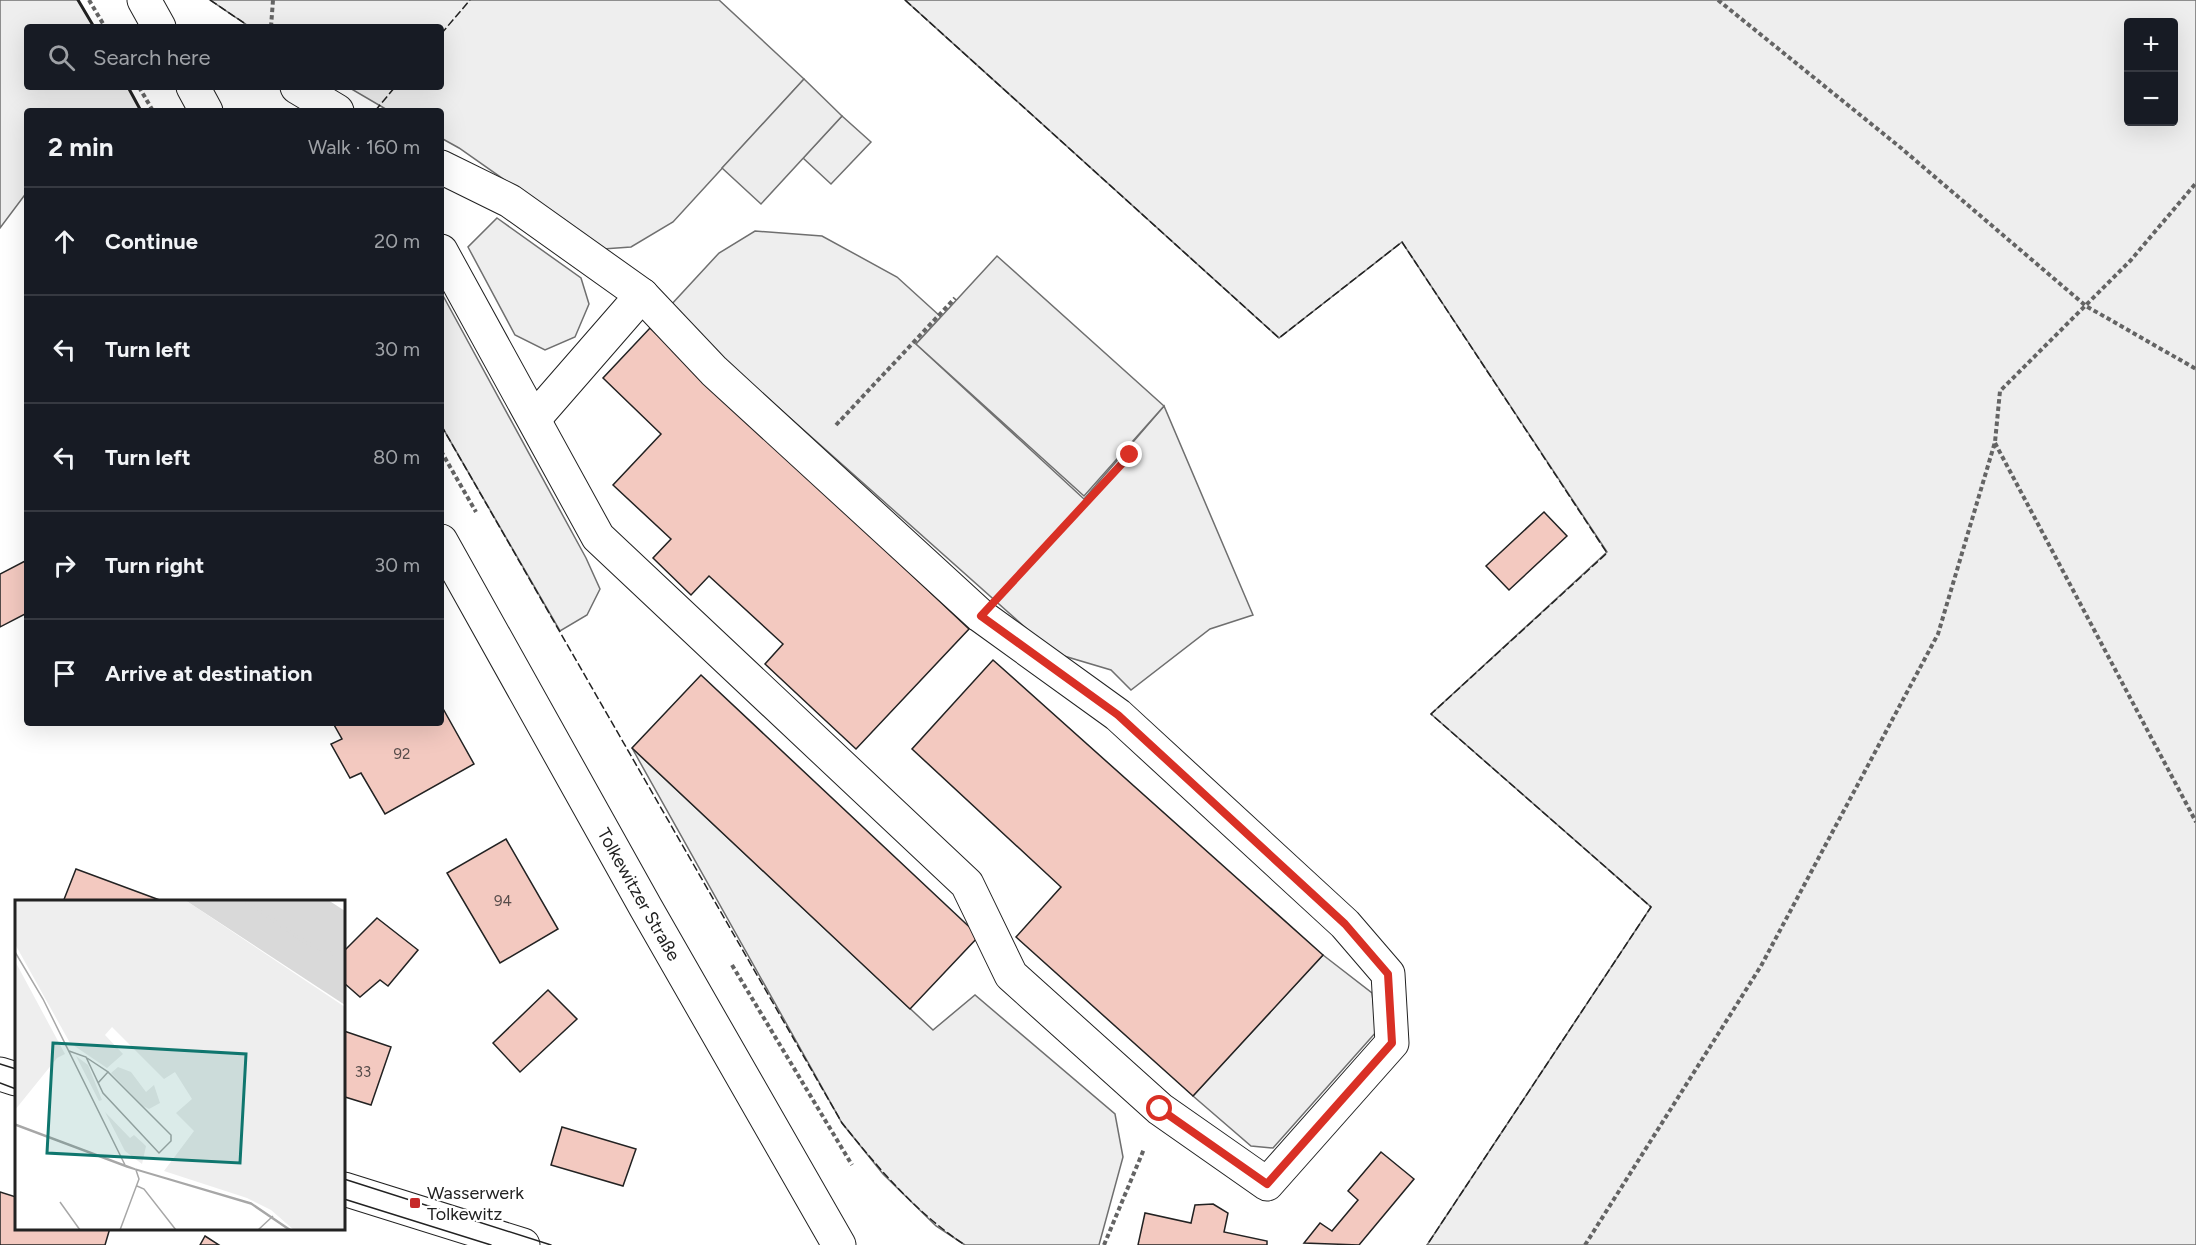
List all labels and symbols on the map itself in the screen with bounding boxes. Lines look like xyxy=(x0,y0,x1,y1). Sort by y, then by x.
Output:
route end xyxy=(1116,441,1142,467)
house number: 92 xyxy=(394,745,410,763)
street label: Tolkewitzer Straße xyxy=(593,824,685,965)
house number: 94 xyxy=(494,892,512,910)
inset map xyxy=(15,900,345,1230)
house number: 33 xyxy=(355,1063,371,1081)
route start xyxy=(1146,1095,1172,1121)
place label: Wasserwerk Tolkewitz xyxy=(427,1182,524,1225)
marker: Wasserwerk Tolkewitz xyxy=(408,1196,422,1210)

